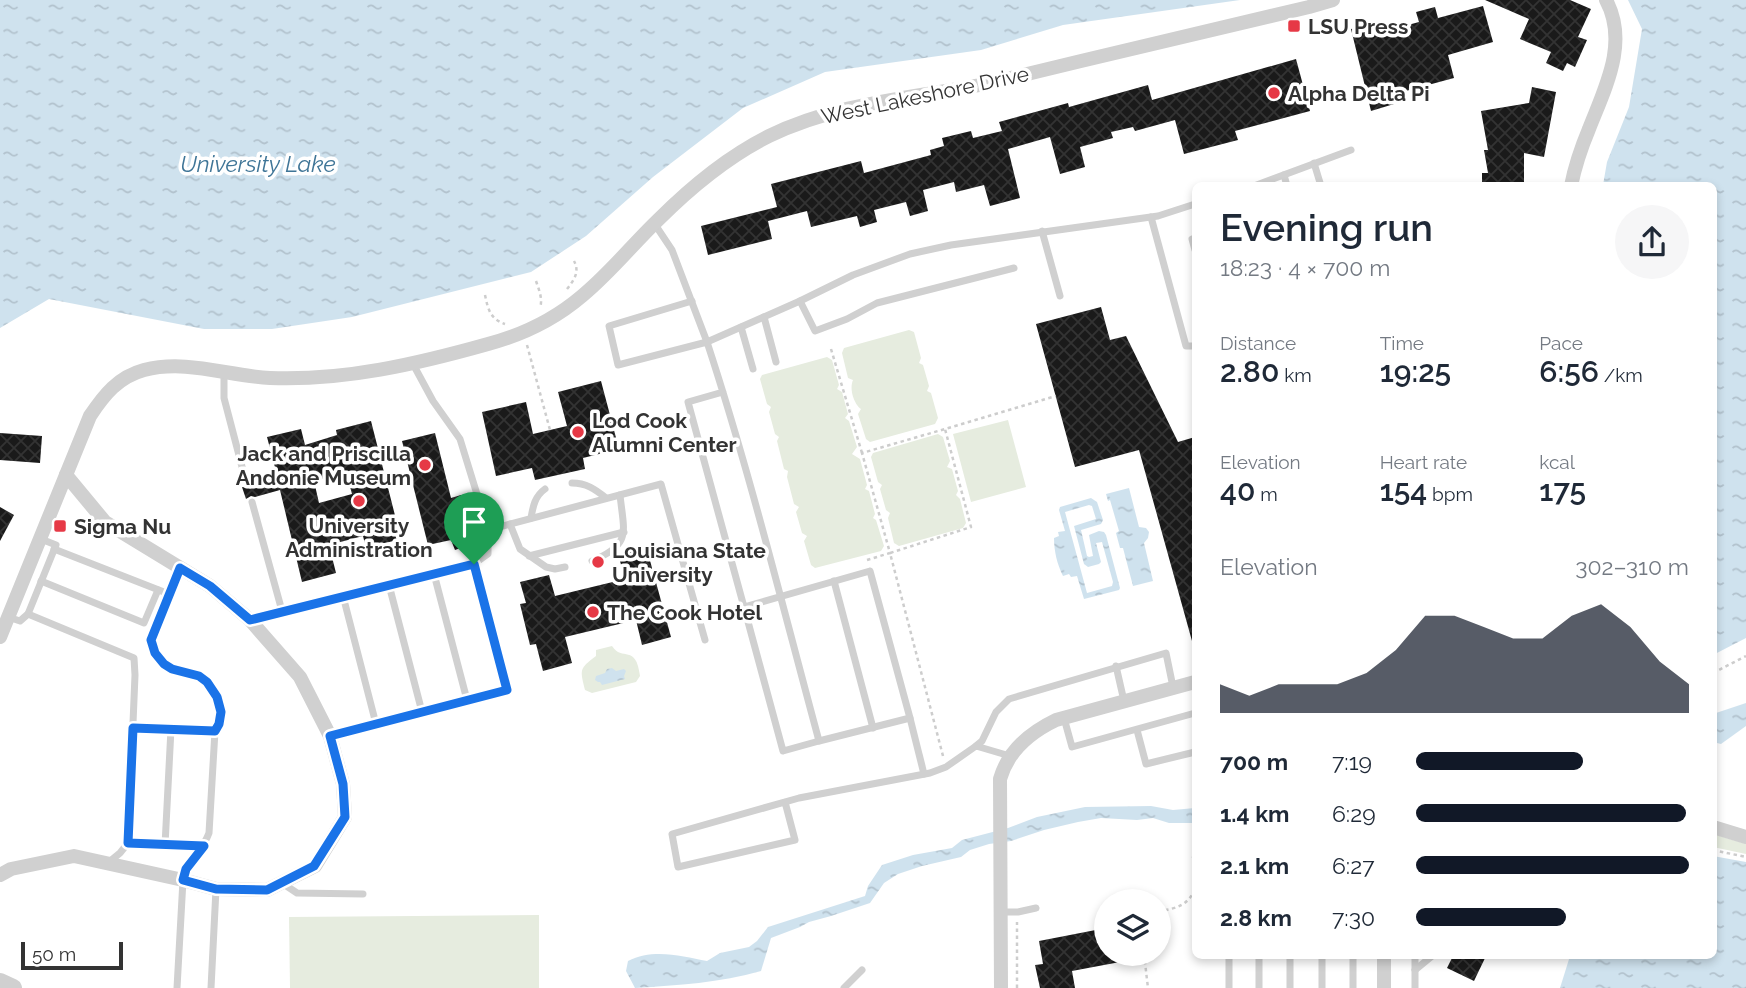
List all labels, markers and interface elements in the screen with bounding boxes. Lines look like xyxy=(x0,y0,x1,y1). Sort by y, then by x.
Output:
place label: LSU Press xyxy=(1308,14,1408,39)
marker: LSU Press xyxy=(1286,18,1302,34)
street label: West Lakeshore Drive xyxy=(819,61,1031,129)
place label: Alpha Delta Pi xyxy=(1288,81,1430,106)
marker: Alpha Delta Pi xyxy=(1266,85,1282,101)
water label: University Lake xyxy=(180,150,336,177)
text: Evening run xyxy=(1220,205,1433,250)
button: share xyxy=(1615,205,1689,279)
text: 18:23 · 4 × 700 m xyxy=(1220,254,1390,281)
text: Distance xyxy=(1220,332,1296,354)
text: Time xyxy=(1380,332,1424,354)
text: Pace xyxy=(1539,332,1583,354)
text: 2.80 xyxy=(1220,354,1279,389)
text: 19:25 xyxy=(1380,354,1451,389)
text: 6:56 xyxy=(1539,354,1599,389)
text: km xyxy=(1279,364,1312,386)
text: /km xyxy=(1599,364,1643,386)
place label: Lod Cook Alumni Center xyxy=(592,408,737,457)
marker: Lod Cook Alumni Center xyxy=(570,424,586,440)
place label: Jack and Priscilla Andonie Museum xyxy=(236,441,411,490)
text: Elevation xyxy=(1220,451,1301,473)
text: Heart rate xyxy=(1380,451,1467,473)
text: kcal xyxy=(1539,451,1575,473)
marker: Jack and Priscilla Andonie Museum xyxy=(417,457,433,473)
text: 40 xyxy=(1220,473,1255,508)
text: 154 xyxy=(1380,473,1427,508)
text: 175 xyxy=(1539,473,1586,508)
text: m xyxy=(1255,483,1278,505)
text: bpm xyxy=(1427,483,1473,505)
pin xyxy=(444,492,504,564)
marker: University Administration xyxy=(351,493,367,509)
icon: arrive xyxy=(455,503,493,541)
place label: University Administration xyxy=(285,513,433,562)
place label: Sigma Nu xyxy=(74,514,171,539)
marker: Sigma Nu xyxy=(52,518,68,534)
place label: Louisiana State University xyxy=(612,538,766,587)
text: Elevation xyxy=(1220,553,1318,580)
text: 302–310 m xyxy=(1575,553,1689,580)
marker: Louisiana State University xyxy=(590,554,606,570)
place label: The Cook Hotel xyxy=(607,600,762,625)
marker: The Cook Hotel xyxy=(585,604,601,620)
text: 700 m xyxy=(1220,748,1288,775)
text: 7:19 xyxy=(1332,748,1372,775)
text: 1.4 km xyxy=(1220,800,1289,827)
text: 6:29 xyxy=(1332,800,1376,827)
text: 2.1 km xyxy=(1220,852,1289,879)
text: 6:27 xyxy=(1332,852,1374,879)
map controls xyxy=(1094,889,1171,966)
button: layers xyxy=(1094,889,1171,966)
text: 2.8 km xyxy=(1220,904,1292,931)
text: 7:30 xyxy=(1332,904,1375,931)
scale bar xyxy=(21,939,122,971)
text: 50 m xyxy=(32,943,76,965)

